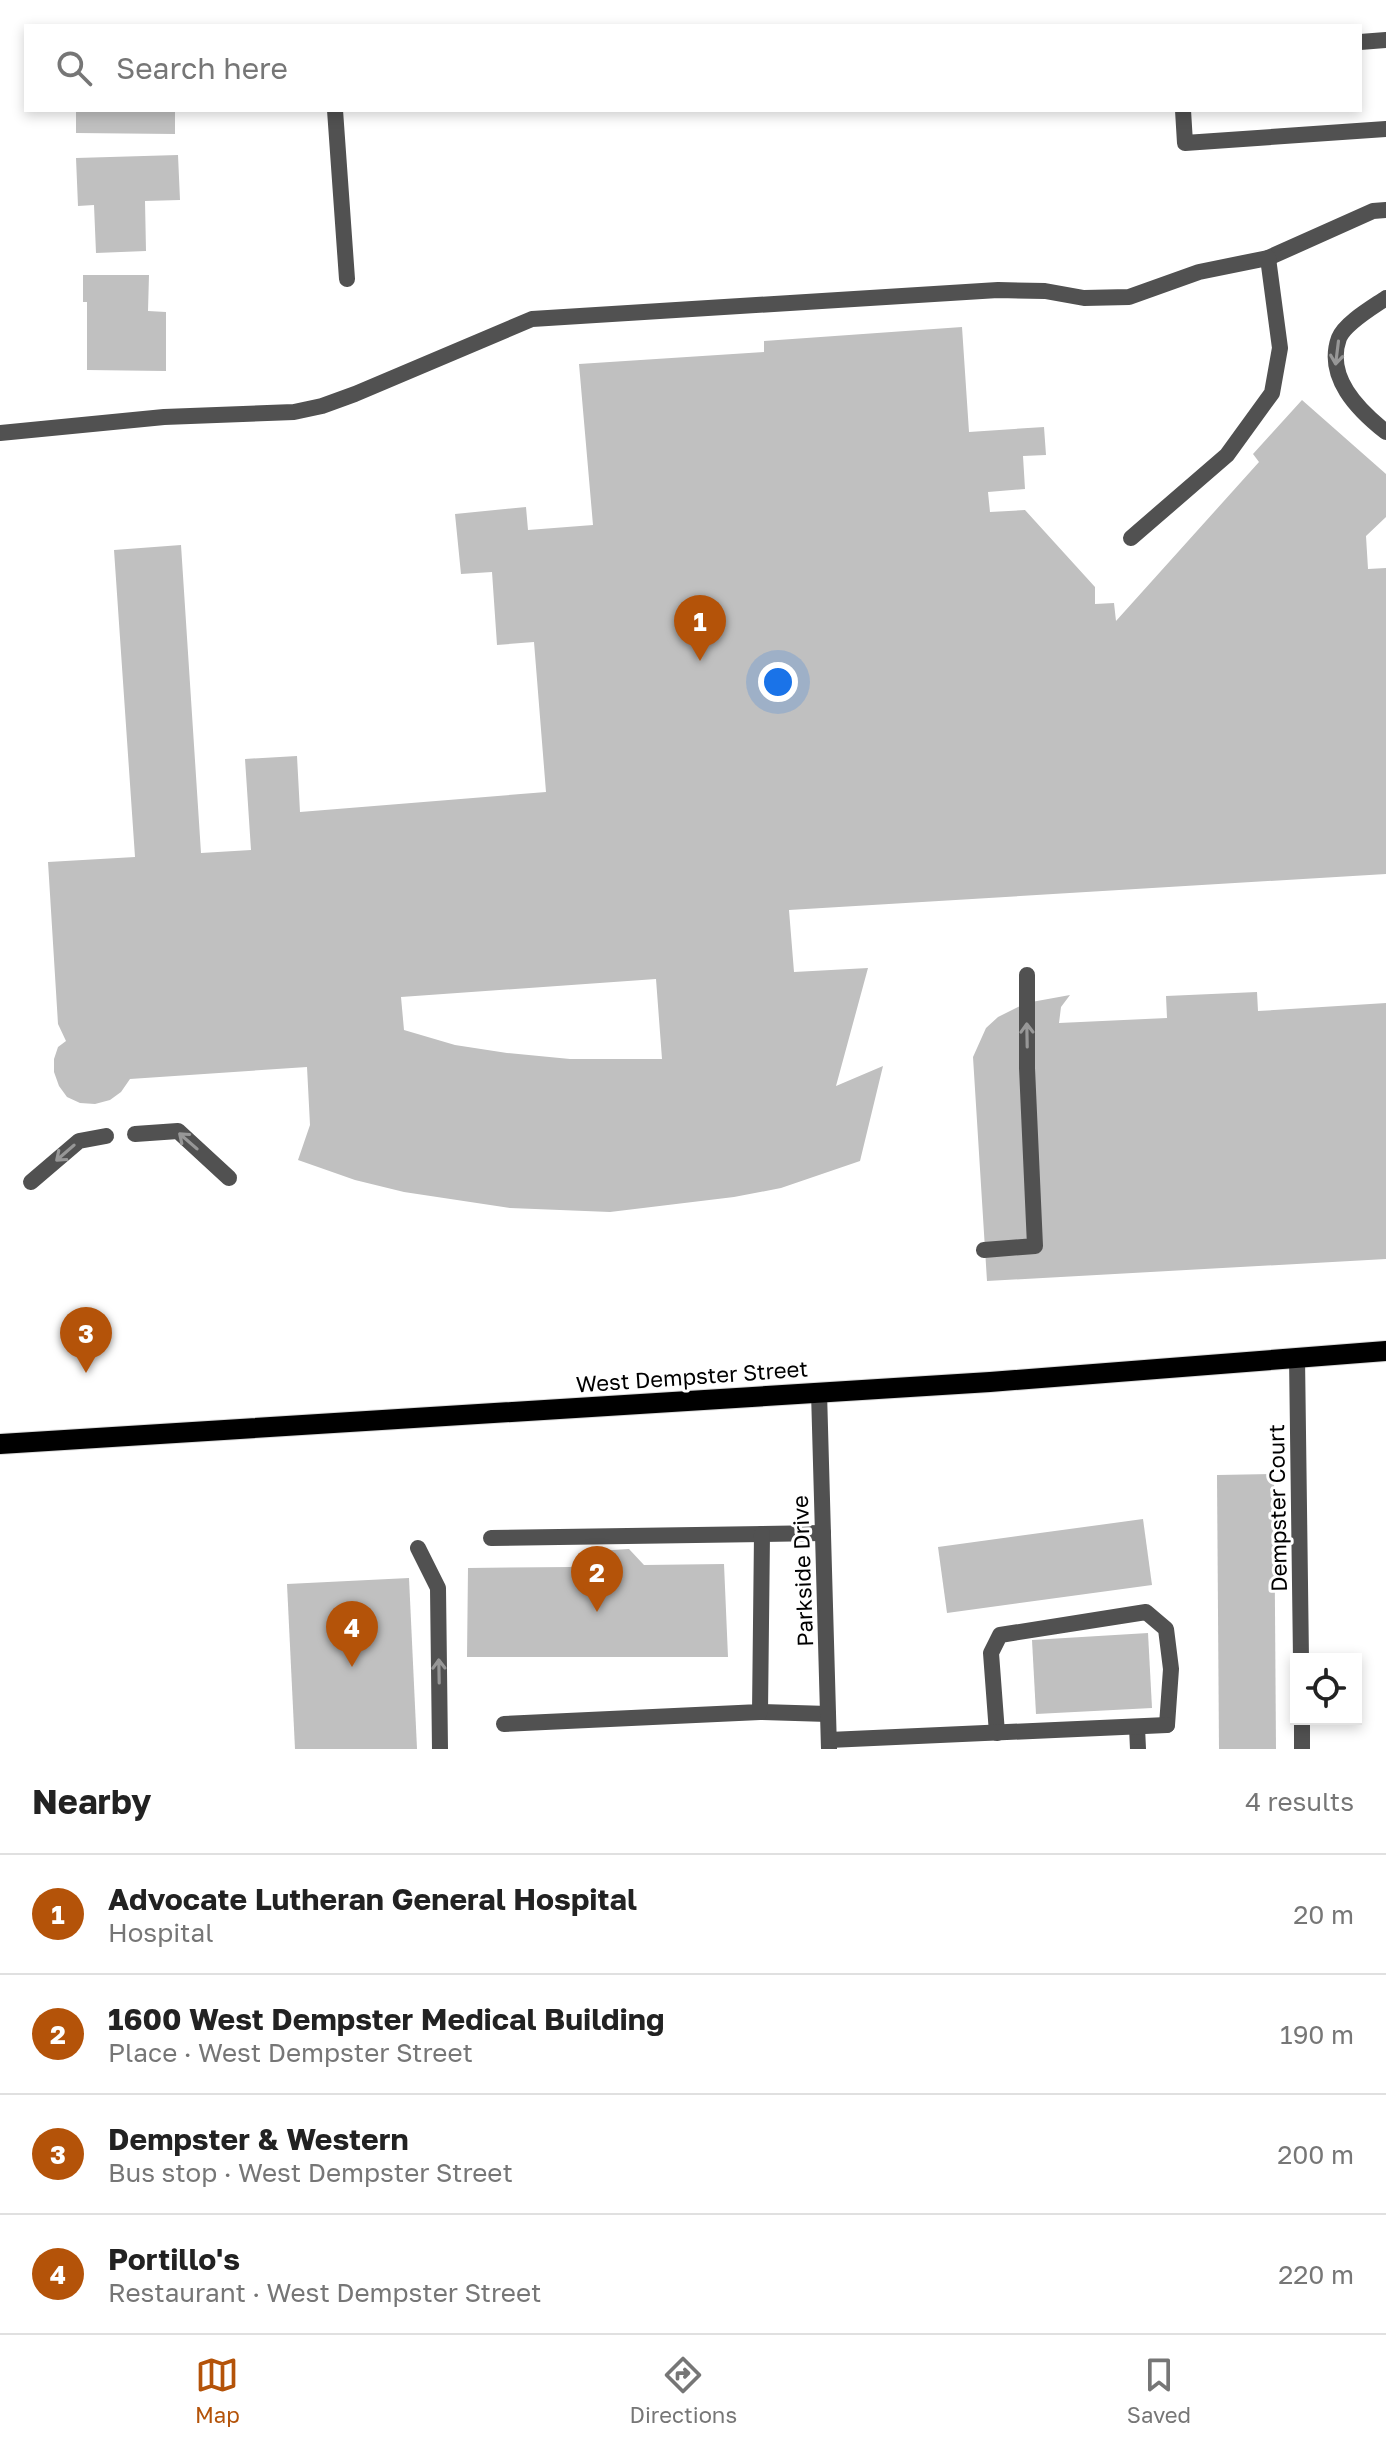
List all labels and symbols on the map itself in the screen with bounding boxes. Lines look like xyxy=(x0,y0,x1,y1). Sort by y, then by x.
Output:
one-way arrow xyxy=(1330,340,1345,366)
pin: 1 xyxy=(674,595,726,661)
your location xyxy=(758,662,798,702)
one-way arrow xyxy=(1019,1022,1035,1049)
one-way arrow xyxy=(178,1132,198,1150)
one-way arrow xyxy=(56,1144,76,1162)
pin: 3 xyxy=(60,1307,112,1373)
street label: West Dempster Street xyxy=(575,1354,809,1398)
street label: Dempster Court xyxy=(1262,1424,1292,1592)
street label: Parkside Drive xyxy=(786,1495,818,1647)
pin: 2 xyxy=(571,1546,623,1612)
pin: 4 xyxy=(326,1601,378,1667)
one-way arrow xyxy=(431,1658,447,1685)

